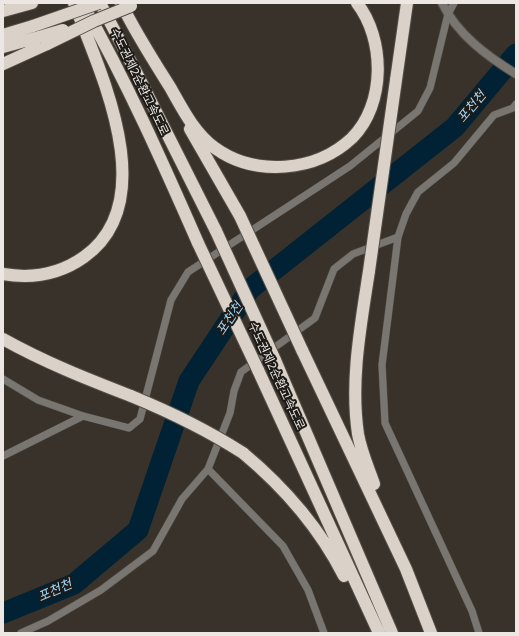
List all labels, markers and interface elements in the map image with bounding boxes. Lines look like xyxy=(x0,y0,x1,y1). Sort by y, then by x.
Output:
street label: 수도권제2순환고속도로 xyxy=(107,26,171,138)
water label: 포천천 xyxy=(454,88,490,126)
water label: 포천천 xyxy=(214,300,246,338)
street label: 수도권제2순환고속도로 xyxy=(245,320,307,432)
water label: 포천천 xyxy=(35,577,75,605)

